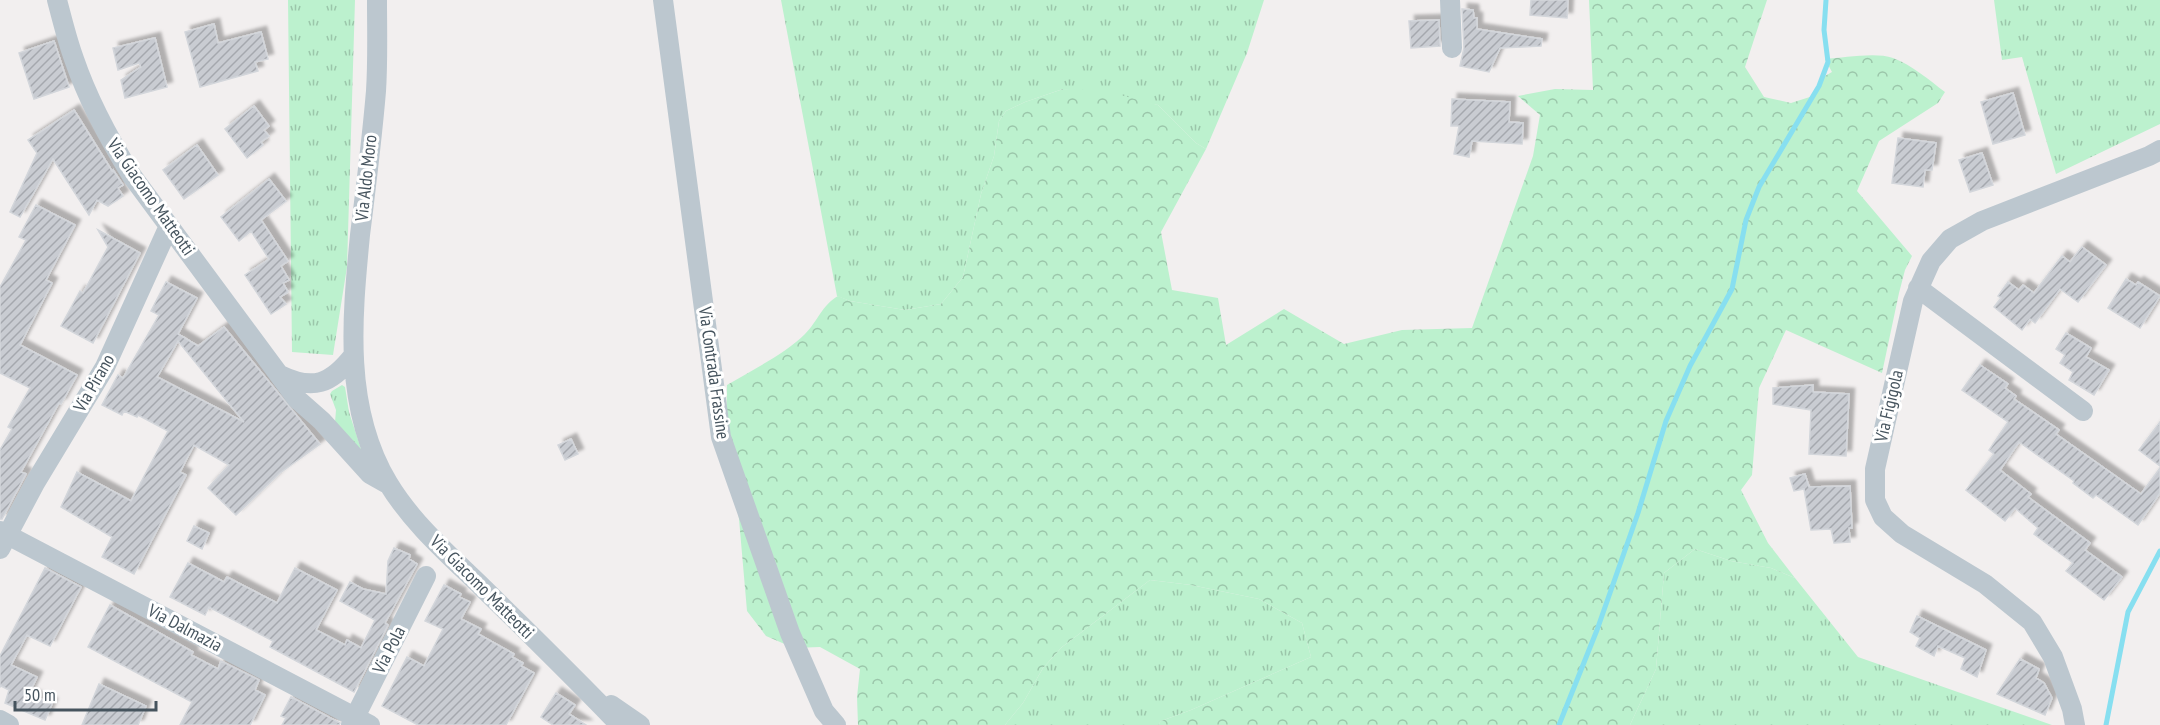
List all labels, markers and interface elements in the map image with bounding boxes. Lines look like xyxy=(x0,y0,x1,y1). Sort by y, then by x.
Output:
street label: Via Giacomo Matteotti xyxy=(102,133,200,260)
street label: Via Aldo Moro xyxy=(349,133,381,223)
street label: Via Contrada Frassine xyxy=(694,304,735,441)
street label: Via Pirano xyxy=(67,349,119,417)
street label: Via Figigola xyxy=(1869,368,1908,445)
street label: Via Giacomo Matteotti xyxy=(425,529,539,643)
street label: Via Dalmazia xyxy=(143,598,226,657)
street label: Via Pola xyxy=(366,622,410,678)
scale bar xyxy=(15,674,156,712)
text: 50 m xyxy=(24,683,56,706)

